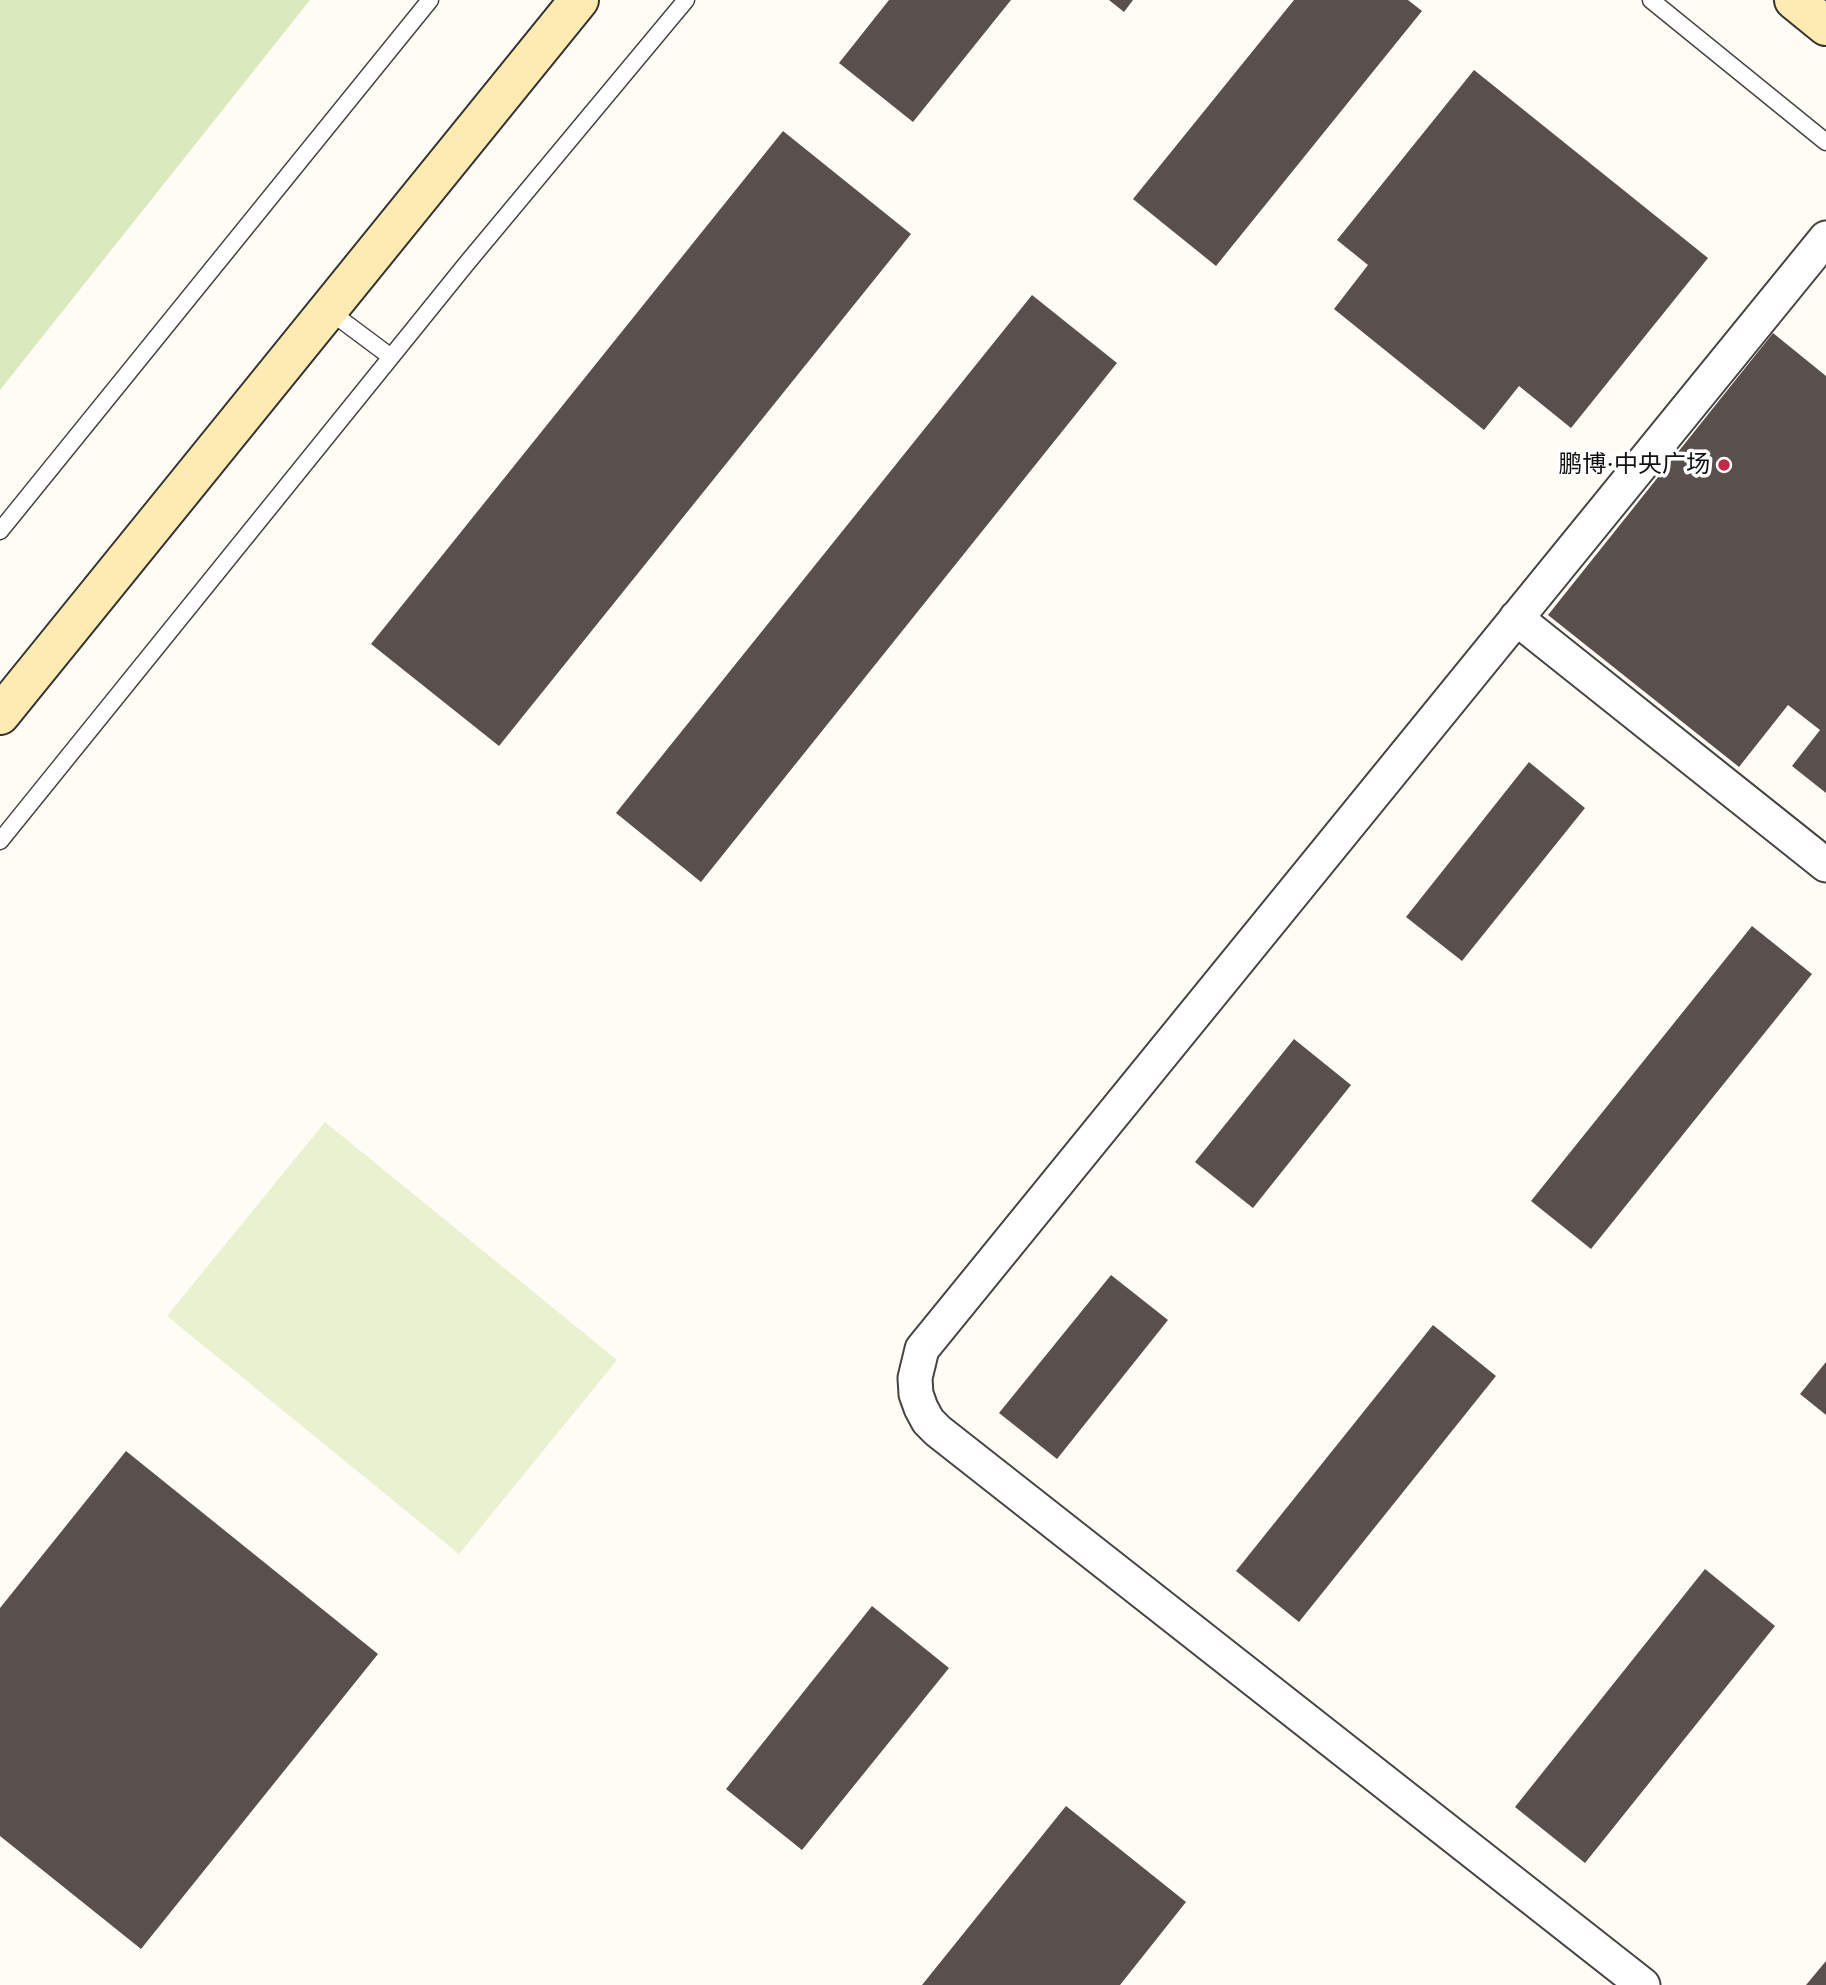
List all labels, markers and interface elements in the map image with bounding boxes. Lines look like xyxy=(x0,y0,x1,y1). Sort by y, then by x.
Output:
place label: 鹏博·中央广场 xyxy=(1558,451,1710,479)
marker: 鹏博·中央广场 xyxy=(1716,457,1732,473)

